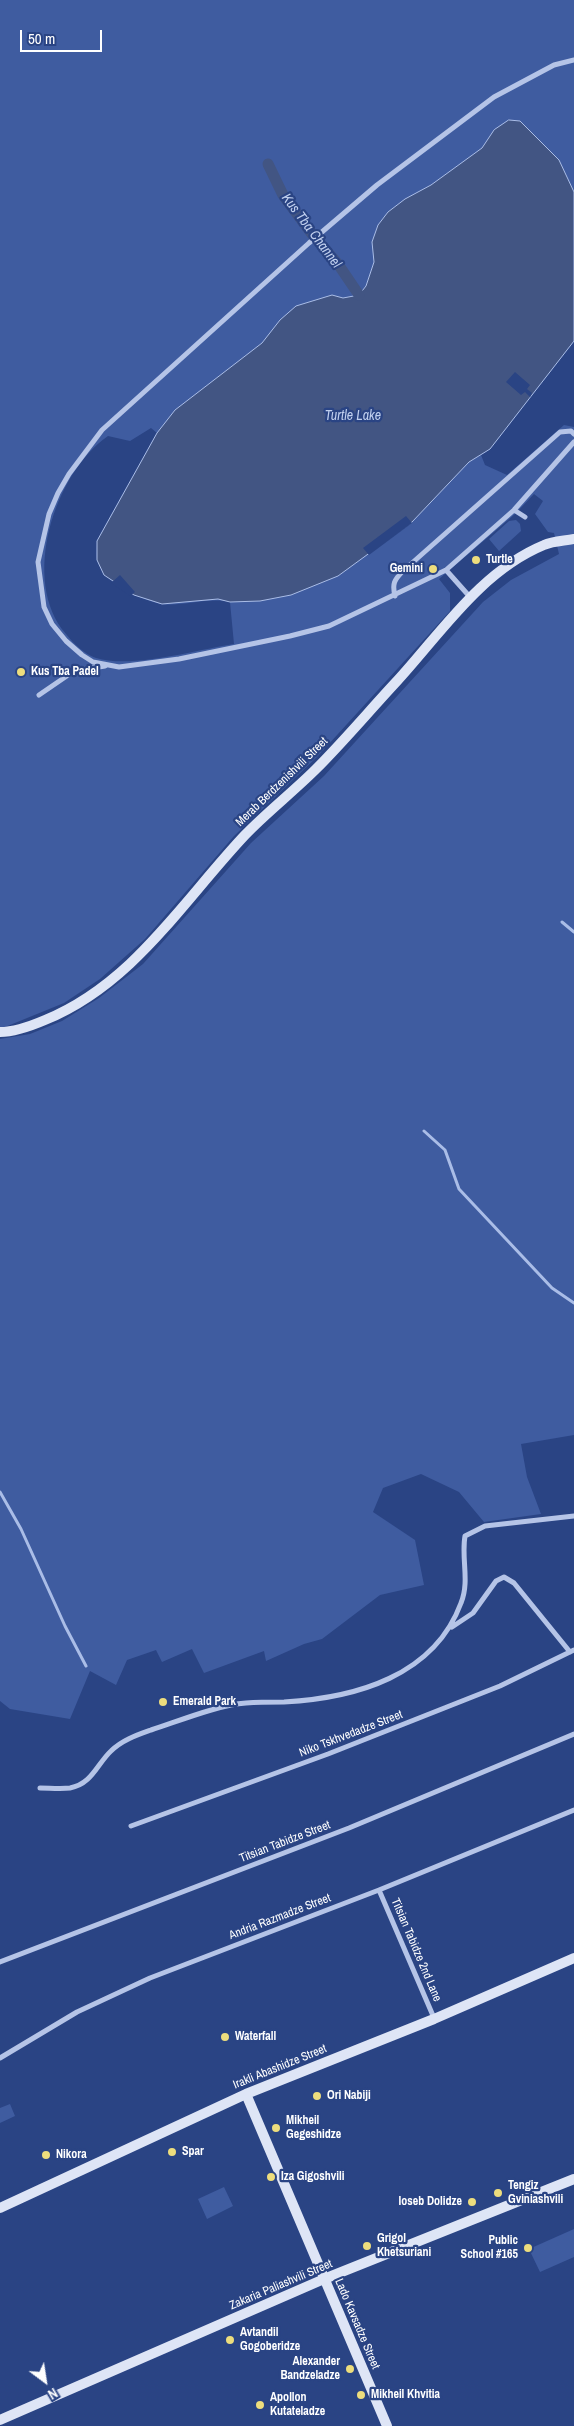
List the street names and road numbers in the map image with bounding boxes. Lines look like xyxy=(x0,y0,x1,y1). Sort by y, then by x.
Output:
street label: Merab Berdzenishvili Street xyxy=(233,734,331,830)
street label: Niko Tskhvedadze Street xyxy=(297,1708,405,1760)
street label: Titsian Tabidze Street xyxy=(237,1818,333,1866)
street label: Andria Razmadze Street xyxy=(227,1891,333,1943)
street label: Titsian Tabidze 2nd Lane xyxy=(388,1896,444,2004)
street label: Irakli Abashidze Street xyxy=(231,2042,329,2092)
street label: Zakaria Paliashvili Street xyxy=(227,2257,335,2313)
street label: Lado Kavsadze Street xyxy=(331,2277,383,2371)

